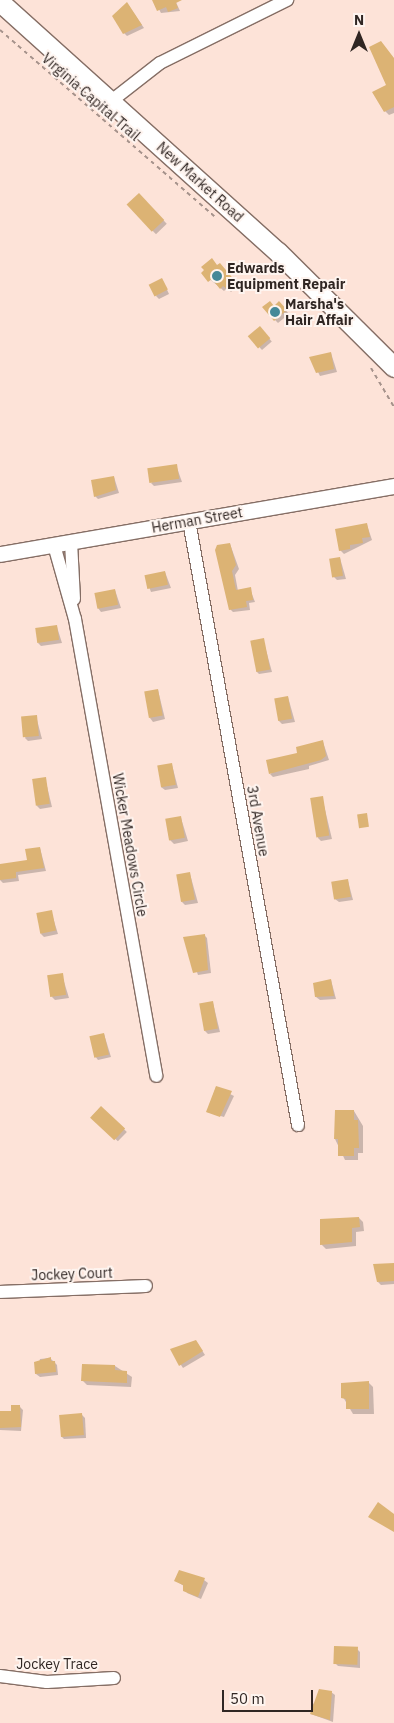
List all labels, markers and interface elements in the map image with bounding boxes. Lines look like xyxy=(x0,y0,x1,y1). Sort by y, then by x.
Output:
north arrow xyxy=(334,10,384,60)
text: N xyxy=(354,11,364,29)
street label: Virginia Capital Trail xyxy=(39,50,143,144)
street label: New Market Road xyxy=(153,139,247,225)
place label: Edwards Equipment Repair xyxy=(227,260,345,292)
marker: Edwards Equipment Repair xyxy=(211,270,223,282)
place label: Marsha's Hair Affair xyxy=(285,296,353,328)
marker: Marsha's Hair Affair xyxy=(269,306,281,318)
street label: Herman Street xyxy=(150,504,244,536)
street label: Wicker Meadows Circle xyxy=(109,772,151,918)
street label: 3rd Avenue xyxy=(244,784,272,858)
street label: Jockey Court xyxy=(31,1264,113,1284)
street label: Jockey Trace xyxy=(16,1656,98,1672)
scale bar xyxy=(224,1680,315,1712)
text: 50 m xyxy=(230,1689,265,1708)

